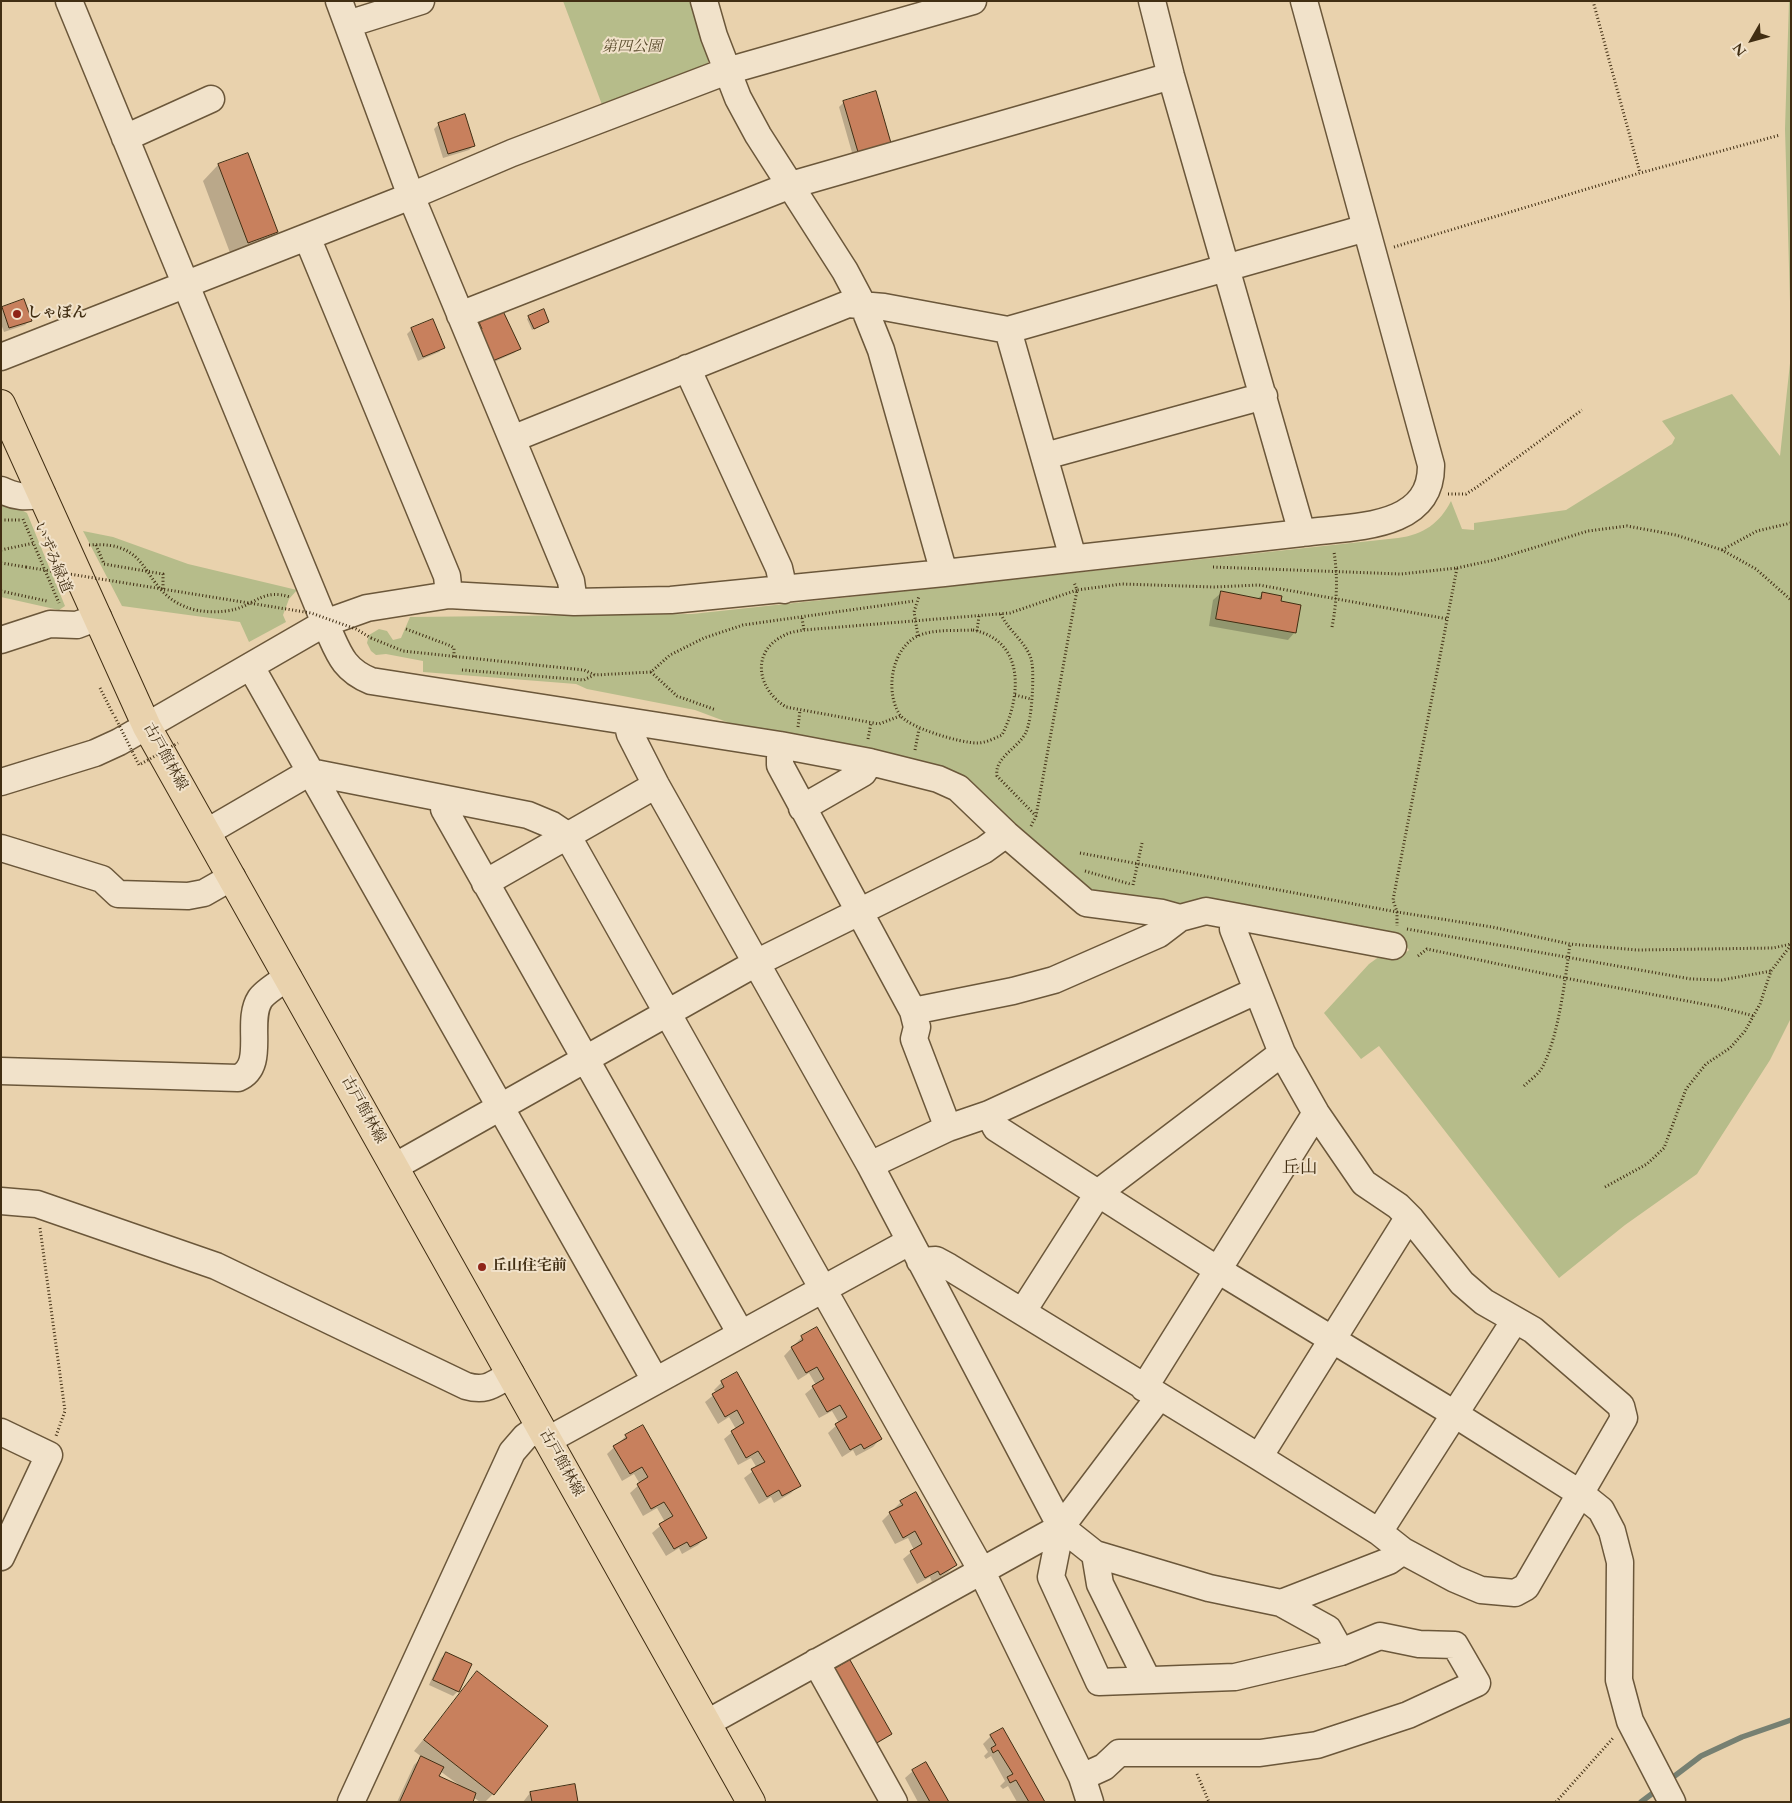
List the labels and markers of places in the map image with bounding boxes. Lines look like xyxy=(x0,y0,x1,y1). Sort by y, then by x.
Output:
place label: しゃぼん xyxy=(27,305,87,323)
marker: しゃぼん xyxy=(11,308,23,320)
place label: 丘山住宅前 xyxy=(492,1258,567,1276)
marker: 丘山住宅前 xyxy=(476,1261,488,1273)

